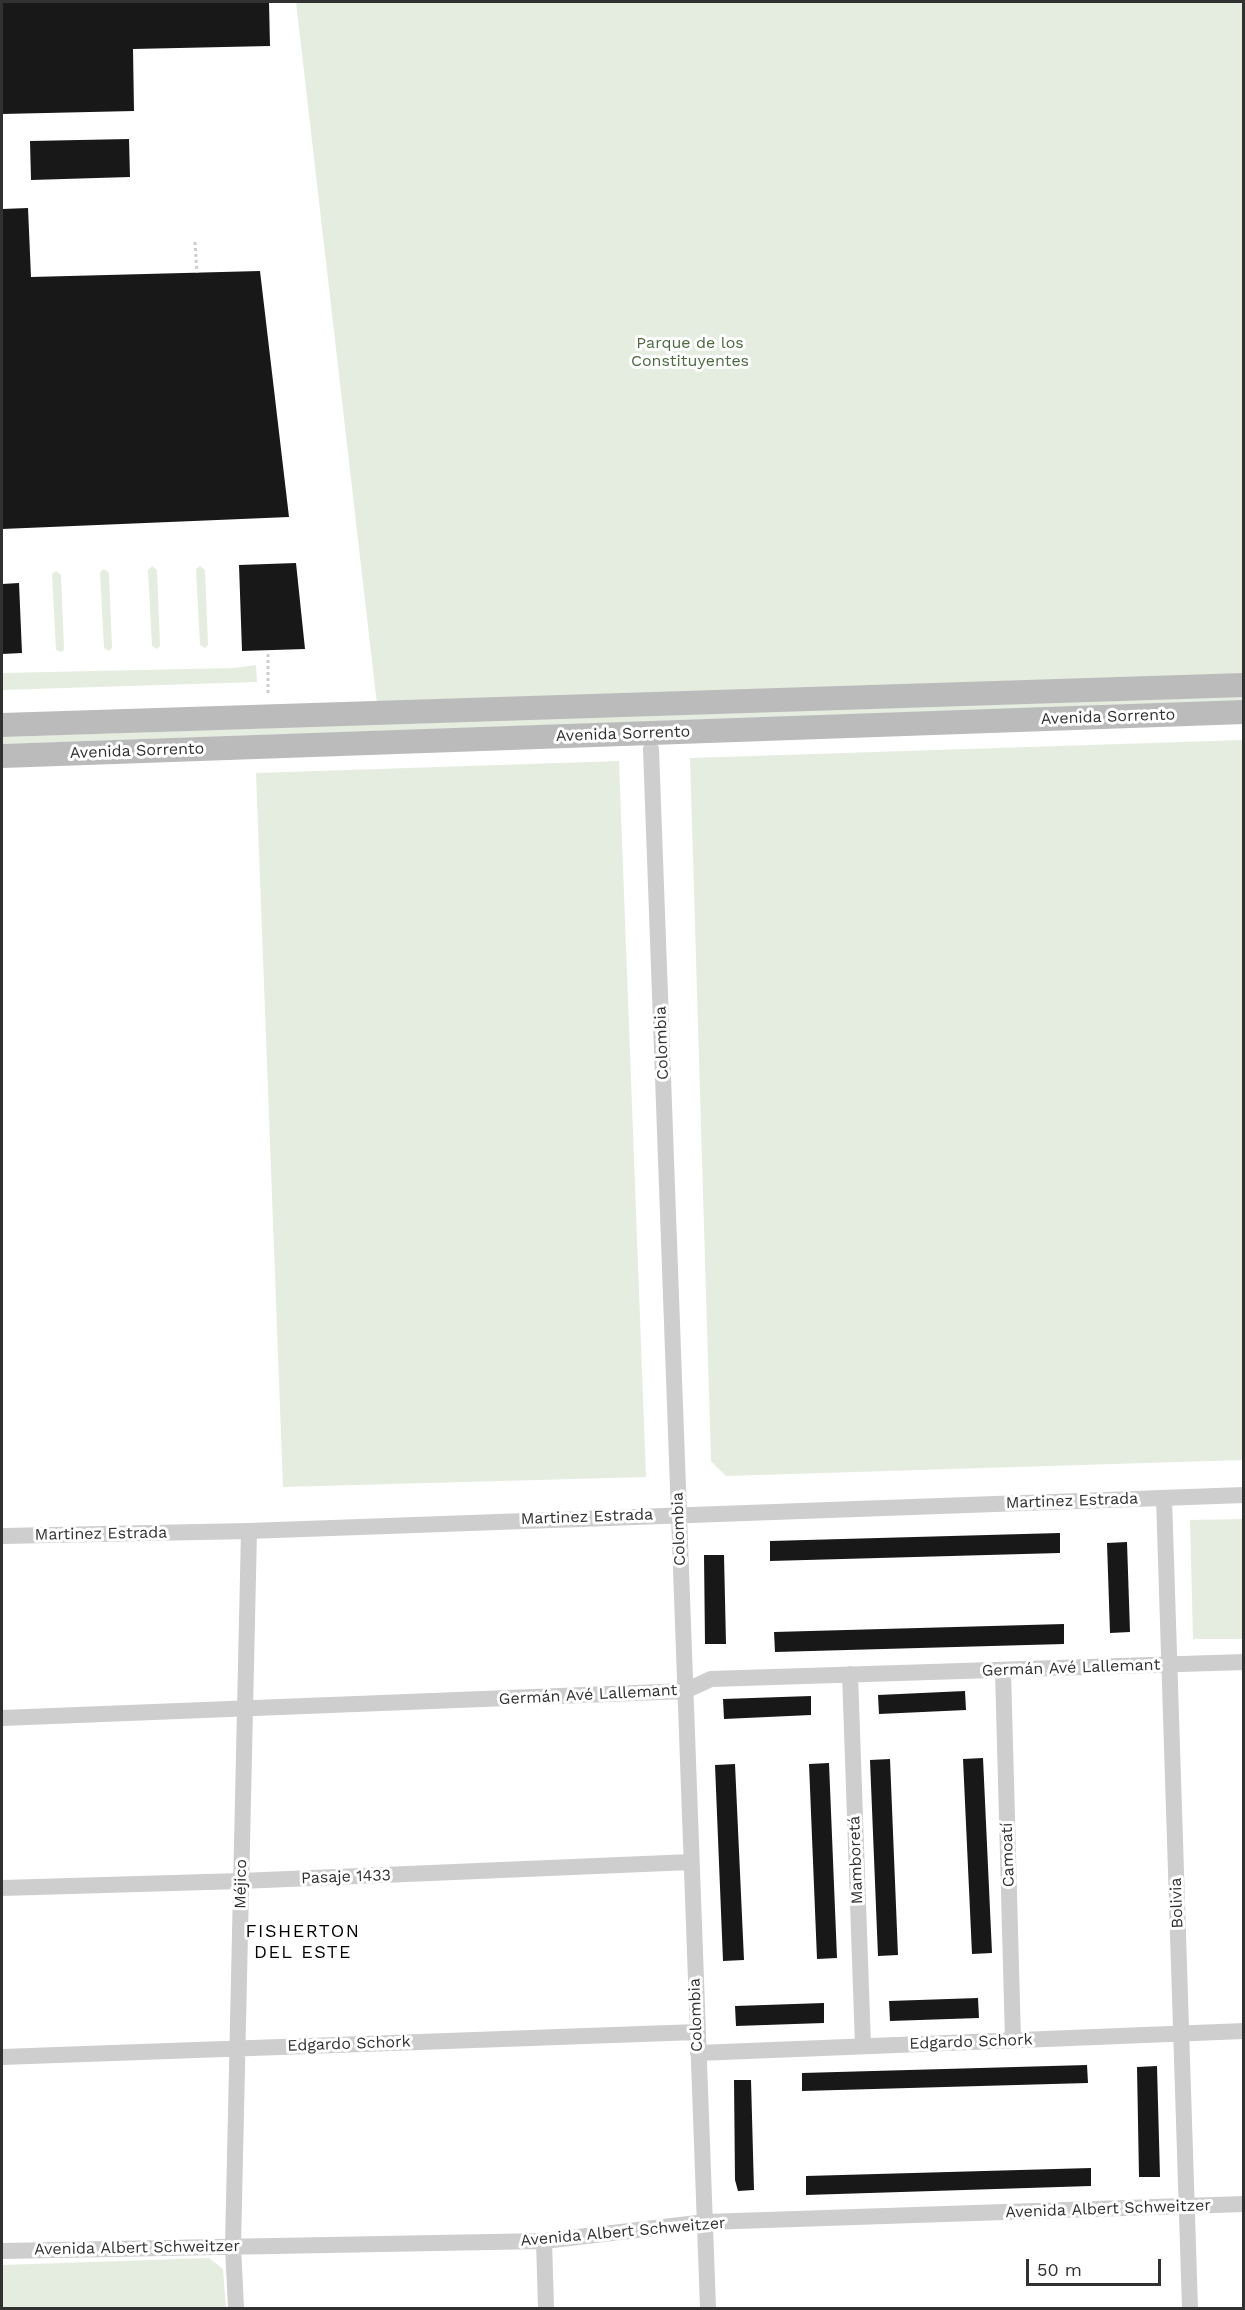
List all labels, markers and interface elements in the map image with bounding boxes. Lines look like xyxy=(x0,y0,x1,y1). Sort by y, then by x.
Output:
park label: Parque de los Constituyentes xyxy=(631,333,749,371)
street label: Avenida Sorrento xyxy=(1041,705,1175,729)
street label: Avenida Sorrento xyxy=(556,722,690,746)
street label: Avenida Sorrento xyxy=(70,739,204,763)
street label: Colombia xyxy=(651,1006,673,1080)
street label: Martinez Estrada xyxy=(1005,1489,1139,1513)
street label: Colombia xyxy=(668,1492,690,1566)
street label: Martinez Estrada xyxy=(520,1505,654,1529)
street label: Martinez Estrada xyxy=(35,1523,167,1545)
street label: Germán Avé Lallemant xyxy=(981,1655,1161,1681)
street label: Germán Avé Lallemant xyxy=(498,1681,678,1709)
street label: Mamboretá xyxy=(845,1815,867,1905)
street label: Camoatí xyxy=(997,1822,1019,1888)
street label: Méjico xyxy=(231,1859,251,1909)
street label: Pasaje 1433 xyxy=(301,1866,391,1888)
street label: Bolivia xyxy=(1167,1877,1187,1929)
district label: FISHERTON DEL ESTE xyxy=(246,1921,360,1964)
street label: Colombia xyxy=(685,1978,707,2052)
street label: Edgardo Schork xyxy=(909,2030,1033,2054)
street label: Edgardo Schork xyxy=(287,2032,411,2056)
street label: Avenida Albert Schweitzer xyxy=(1005,2196,1211,2222)
street label: Avenida Albert Schweitzer xyxy=(520,2213,726,2251)
street label: Avenida Albert Schweitzer xyxy=(34,2237,240,2259)
scale bar xyxy=(1029,2247,1164,2285)
text: 50 m xyxy=(1037,2259,1082,2280)

